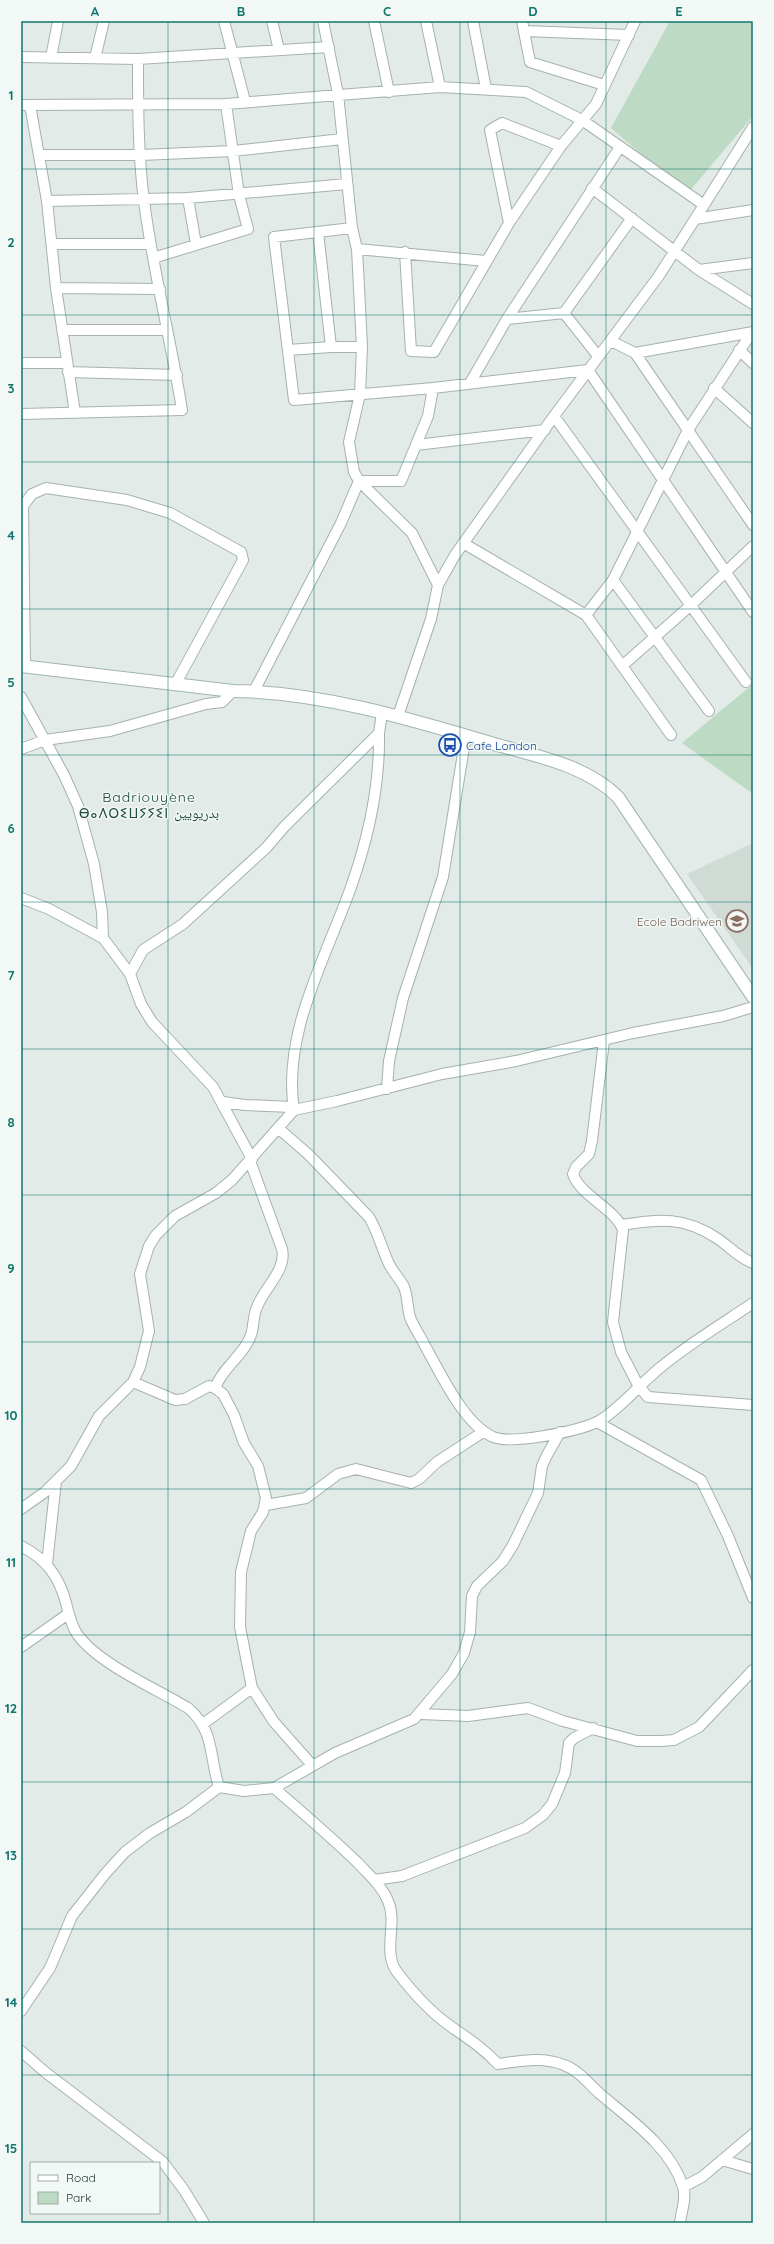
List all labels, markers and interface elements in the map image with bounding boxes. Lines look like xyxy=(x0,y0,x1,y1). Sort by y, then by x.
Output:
text: A xyxy=(91,3,100,19)
text: B xyxy=(237,3,245,19)
text: C xyxy=(383,3,391,19)
text: D xyxy=(528,3,538,19)
text: E xyxy=(675,3,683,19)
text: 1 xyxy=(8,87,14,103)
text: 2 xyxy=(7,234,15,250)
text: 3 xyxy=(8,380,15,396)
text: 4 xyxy=(7,527,15,543)
text: 5 xyxy=(7,674,15,690)
bus stop icon: Cafe London xyxy=(437,732,463,758)
place label: Cafe London xyxy=(466,738,537,753)
district label: Badriouyène ⴱⴰⴷⵔⵉⵡⵢⵢⵉⵏ بدريويين xyxy=(79,788,219,822)
text: 6 xyxy=(7,820,15,836)
school or university icon: Ecole Badriwen xyxy=(724,908,750,934)
place label: Ecole Badriwen xyxy=(637,914,722,929)
text: 7 xyxy=(7,967,15,983)
text: 8 xyxy=(7,1114,15,1130)
text: 9 xyxy=(7,1260,15,1276)
text: 10 xyxy=(4,1407,18,1423)
text: 11 xyxy=(6,1554,16,1570)
text: 12 xyxy=(5,1700,17,1716)
text: 13 xyxy=(5,1847,17,1863)
text: 14 xyxy=(5,1994,18,2010)
text: 15 xyxy=(5,2140,17,2156)
legend xyxy=(30,2162,160,2214)
text: Road xyxy=(66,2170,96,2185)
text: Park xyxy=(66,2190,91,2205)

